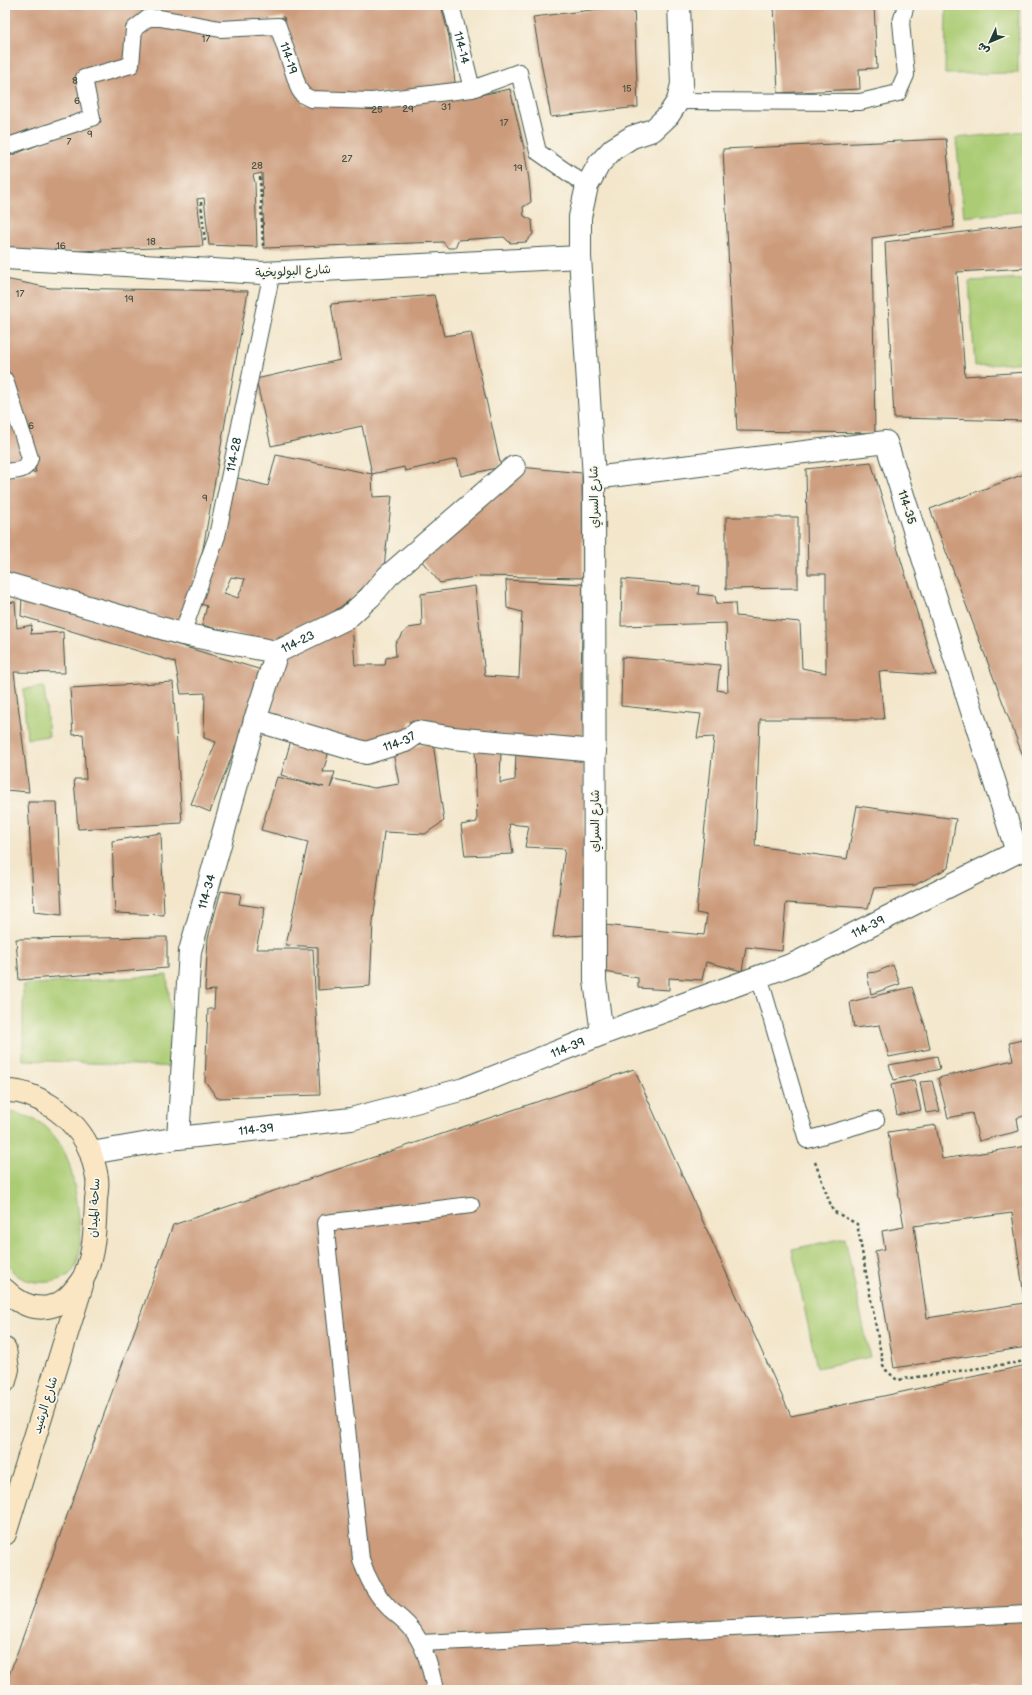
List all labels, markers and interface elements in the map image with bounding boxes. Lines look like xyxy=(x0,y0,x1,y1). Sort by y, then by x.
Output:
north arrow xyxy=(970,22,1010,62)
street label: 114-14 xyxy=(450,30,473,66)
house number: 17 xyxy=(202,33,210,45)
street label: 114-19 xyxy=(276,40,300,76)
text: ش xyxy=(974,40,992,57)
house number: 8 xyxy=(72,75,78,87)
house number: 15 xyxy=(622,83,632,95)
house number: 6 xyxy=(74,95,80,107)
house number: 31 xyxy=(441,101,451,113)
house number: 29 xyxy=(402,103,414,115)
house number: 25 xyxy=(371,104,383,116)
house number: 17 xyxy=(500,117,508,129)
house number: 9 xyxy=(87,128,93,140)
house number: 7 xyxy=(67,136,72,148)
house number: 27 xyxy=(342,153,352,165)
house number: 28 xyxy=(251,160,263,172)
house number: 19 xyxy=(513,162,523,174)
house number: 18 xyxy=(146,236,156,248)
house number: 16 xyxy=(56,240,66,252)
street label: شارع البولويخية xyxy=(255,262,331,282)
house number: 17 xyxy=(16,288,24,300)
house number: 19 xyxy=(124,293,134,305)
house number: 6 xyxy=(28,420,34,432)
street label: 114-28 xyxy=(223,436,245,474)
street label: شارع السراي xyxy=(586,466,604,528)
street label: 114-35 xyxy=(894,488,919,526)
house number: 9 xyxy=(202,492,208,504)
street label: 114-23 xyxy=(279,628,317,657)
street label: 114-37 xyxy=(381,729,419,755)
street label: شارع السراي xyxy=(588,790,604,852)
street label: 114-34 xyxy=(195,872,219,911)
street label: 114-39 xyxy=(849,913,887,942)
street label: 114-39 xyxy=(549,1035,587,1062)
street label: 114-39 xyxy=(238,1121,275,1139)
street label: ساحة الميدان xyxy=(85,1178,104,1238)
street label: شارع الرشيد xyxy=(30,1375,62,1436)

